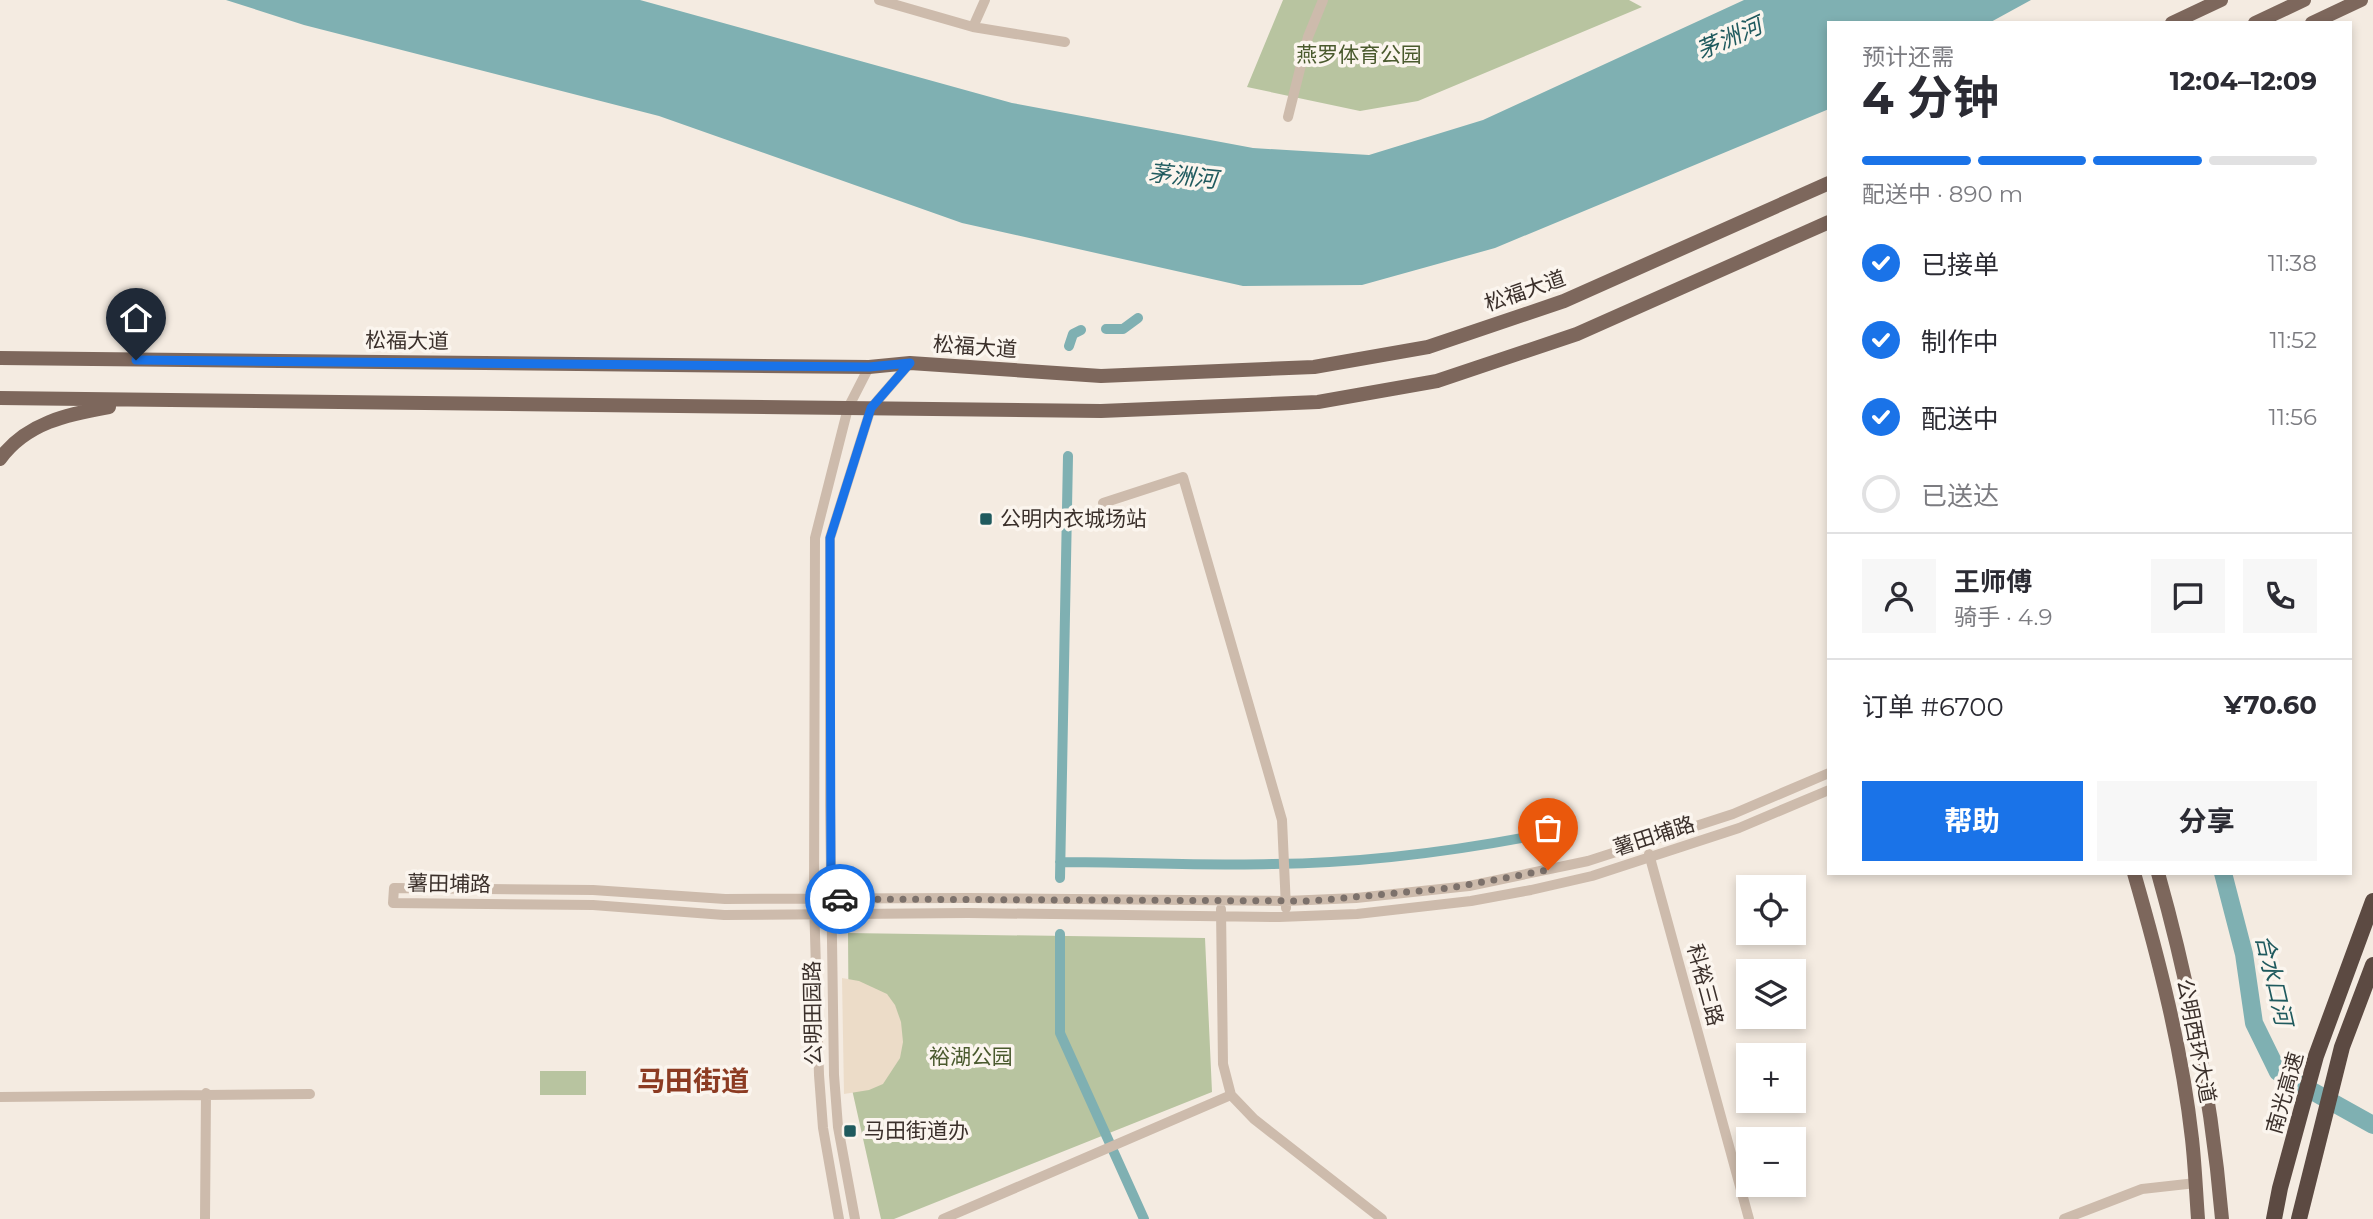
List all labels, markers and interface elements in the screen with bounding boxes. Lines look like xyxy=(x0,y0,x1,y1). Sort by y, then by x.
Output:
water label: 茅洲河 xyxy=(1692,10,1770,65)
park label: 燕罗体育公园 xyxy=(1296,42,1422,67)
text: 预计还需 xyxy=(1862,43,1954,71)
text: 12:04–12:09 xyxy=(2170,65,2317,97)
text: 4 分钟 xyxy=(1862,69,1999,126)
water label: 茅洲河 xyxy=(1147,158,1223,194)
text: 配送中 · 890 m xyxy=(1862,180,2023,208)
icon: check xyxy=(1862,244,1900,282)
text: 已接单 xyxy=(1921,249,1999,281)
text: 11:38 xyxy=(2268,249,2317,277)
street label: 松福大道 xyxy=(1481,265,1569,316)
pin xyxy=(106,288,166,360)
icon: home xyxy=(117,299,155,337)
icon: check xyxy=(1862,321,1900,359)
text: 制作中 xyxy=(1921,326,1999,358)
text: 11:52 xyxy=(2270,326,2317,354)
street label: 松福大道 xyxy=(365,327,449,354)
street label: 松福大道 xyxy=(932,331,1018,362)
icon: check xyxy=(1862,398,1900,436)
text: 配送中 xyxy=(1921,403,1999,435)
text: 11:56 xyxy=(2268,403,2317,431)
text: 已送达 xyxy=(1921,480,1999,512)
place label: 公明内衣城场站 xyxy=(1000,506,1147,531)
marker: 公明内衣城场站 xyxy=(978,511,994,527)
button: person xyxy=(1862,559,1936,633)
button: chat xyxy=(2151,559,2225,633)
button: phone xyxy=(2243,559,2317,633)
text: 王师傅 xyxy=(1954,566,2032,598)
text: 骑手 · 4.9 xyxy=(1954,603,2052,631)
text: ¥70.60 xyxy=(2224,689,2317,721)
text: 订单 #6700 xyxy=(1862,691,2004,723)
button: 帮助 xyxy=(1862,781,2083,861)
button: 分享 xyxy=(2097,781,2317,861)
pin xyxy=(1518,798,1578,870)
icon: bag xyxy=(1529,809,1567,847)
street label: 薯田埔路 xyxy=(1610,811,1698,860)
courier xyxy=(805,864,875,934)
street label: 薯田埔路 xyxy=(407,870,491,897)
map controls xyxy=(1736,875,1806,1197)
button: locate xyxy=(1736,875,1806,945)
icon: car xyxy=(821,880,859,918)
water label: 合水口河 xyxy=(2250,932,2299,1032)
street label: 科裕三路 xyxy=(1683,941,1728,1029)
button: layers xyxy=(1736,959,1806,1029)
street label: 公明田园路 xyxy=(799,960,826,1066)
street label: 公明西环大道 xyxy=(2172,977,2221,1105)
button: + xyxy=(1736,1043,1806,1113)
park label: 裕湖公园 xyxy=(929,1044,1013,1069)
street label: 南光高速 xyxy=(2261,1049,2308,1137)
district label: 马田街道 xyxy=(637,1064,749,1098)
place label: 马田街道办 xyxy=(864,1118,969,1143)
marker: 马田街道办 xyxy=(842,1123,858,1139)
button: − xyxy=(1736,1127,1806,1197)

